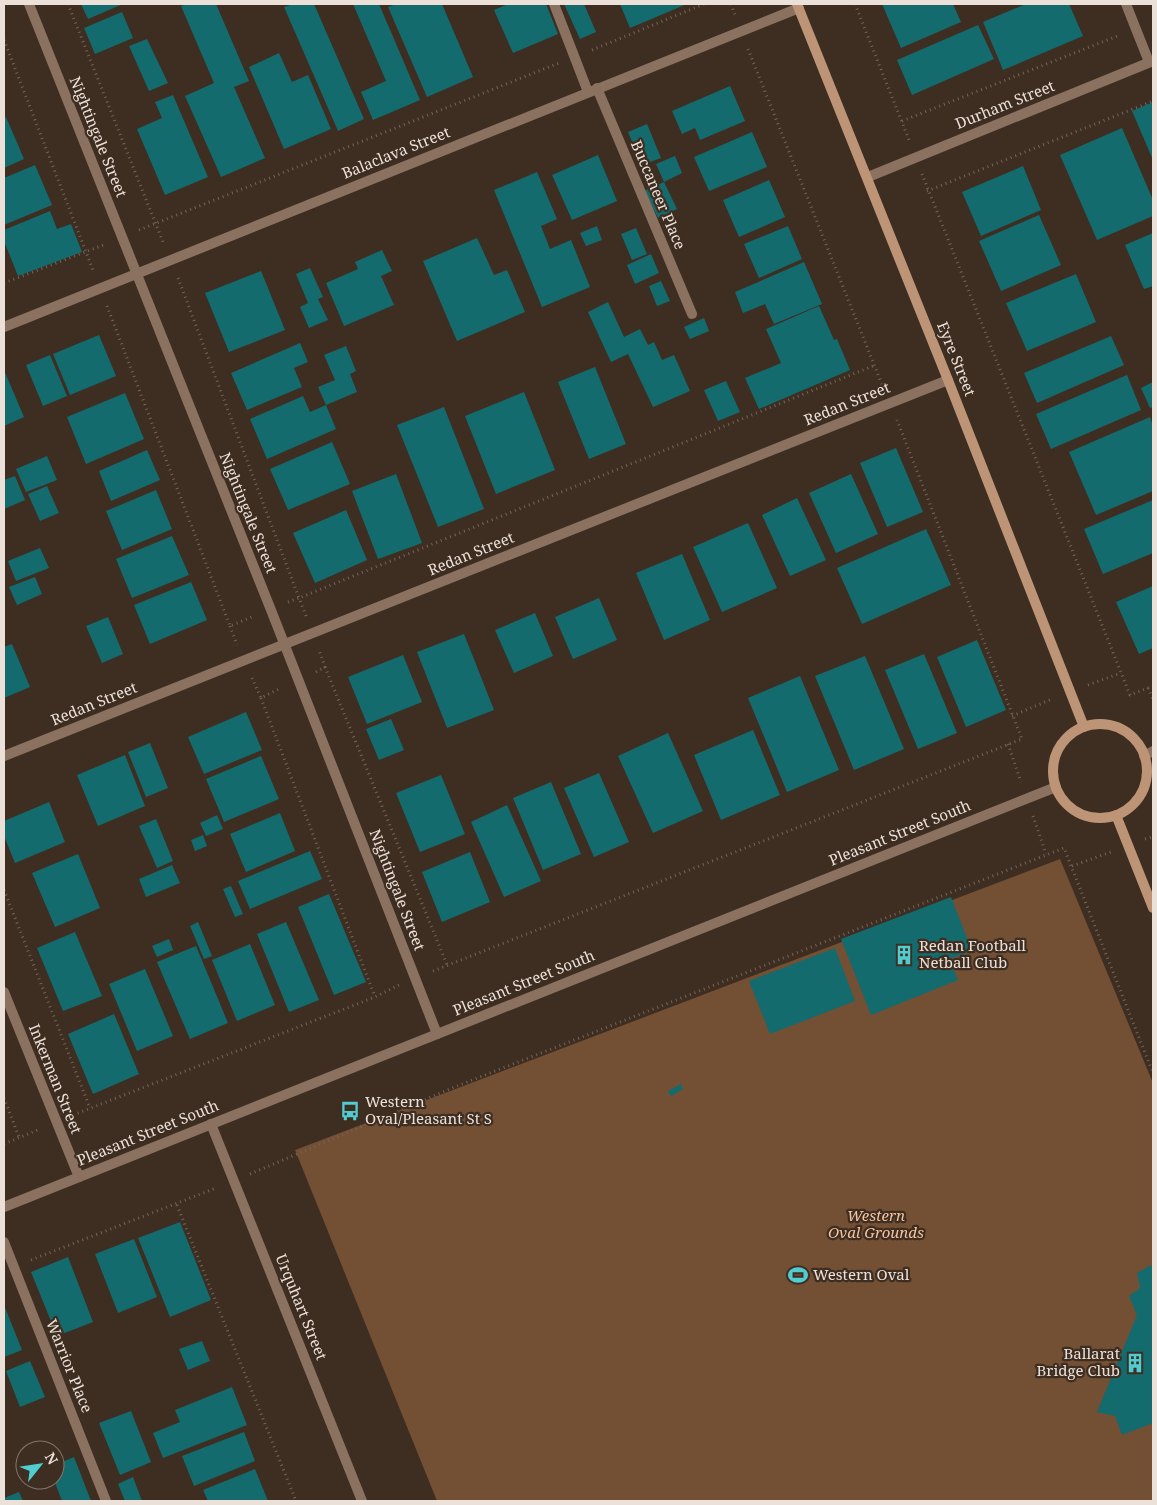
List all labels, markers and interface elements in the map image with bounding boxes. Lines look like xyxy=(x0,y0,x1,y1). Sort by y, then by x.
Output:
street label: Nightingale Street xyxy=(66,73,132,200)
street label: Durham Street xyxy=(952,75,1057,133)
street label: Balaclava Street xyxy=(339,121,453,183)
street label: Buccaneer Place xyxy=(627,137,691,252)
street label: Eyre Street xyxy=(933,318,981,399)
street label: Redan Street xyxy=(801,377,893,429)
street label: Nightingale Street xyxy=(216,449,282,576)
street label: Redan Street xyxy=(425,527,517,579)
street label: Redan Street xyxy=(48,677,140,729)
street label: Pleasant Street South xyxy=(826,794,974,870)
street label: Nightingale Street xyxy=(366,826,430,953)
place label: Redan Football Netball Club xyxy=(919,935,1026,972)
street label: Pleasant Street South xyxy=(450,944,598,1020)
building icon: Redan Football Netball Club xyxy=(893,944,915,966)
street label: Inkerman Street xyxy=(25,1021,87,1137)
place label: Western Oval/Pleasant St S xyxy=(365,1091,492,1128)
street label: Pleasant Street South xyxy=(74,1094,222,1170)
bus stop icon: Western Oval/Pleasant St S xyxy=(339,1100,361,1122)
park label: Western Oval Grounds xyxy=(828,1205,924,1242)
street label: Urquhart Street xyxy=(272,1251,332,1363)
sports icon: Western Oval xyxy=(787,1264,809,1286)
place label: Western Oval xyxy=(813,1264,910,1284)
street label: Warrior Place xyxy=(42,1316,98,1415)
place label: Ballarat Bridge Club xyxy=(1037,1343,1120,1380)
building icon: Ballarat Bridge Club xyxy=(1124,1352,1146,1374)
north arrow xyxy=(15,1440,65,1490)
text: N xyxy=(41,1449,63,1468)

